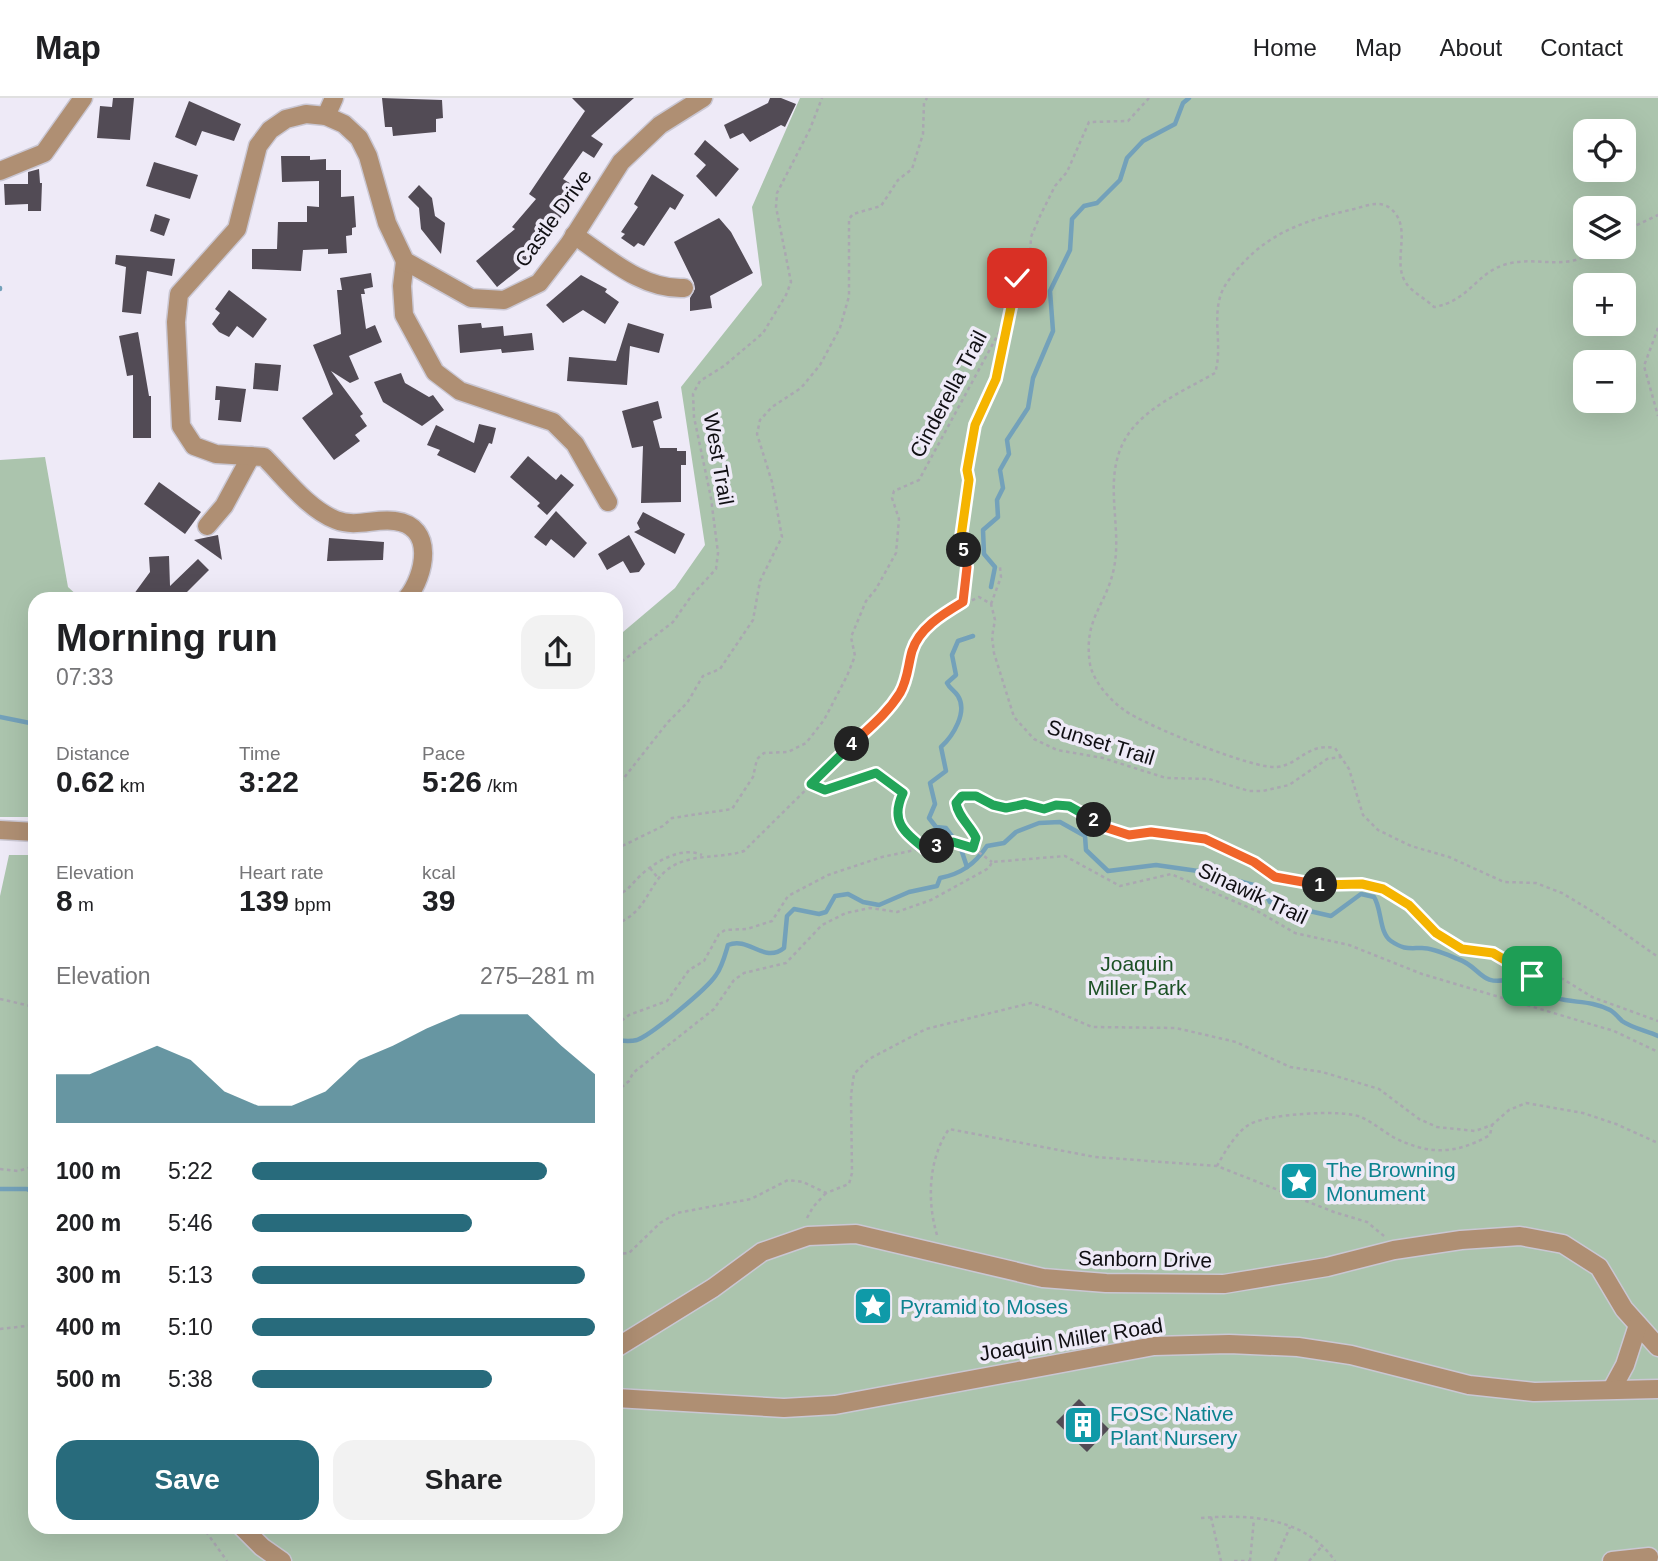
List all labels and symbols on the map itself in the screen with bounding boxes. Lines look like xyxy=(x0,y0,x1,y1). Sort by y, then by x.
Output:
street label: Castle Drive xyxy=(510,165,596,271)
pin xyxy=(987,248,1047,308)
street label: Cinderella Trail xyxy=(905,327,991,461)
street label: West Trail xyxy=(700,411,738,507)
pin: 5 xyxy=(946,532,982,568)
street label: Sunset Trail xyxy=(1045,715,1157,769)
pin: 4 xyxy=(834,726,870,762)
pin: 2 xyxy=(1076,802,1112,838)
pin: 3 xyxy=(920,828,954,864)
street label: Sinawik Trail xyxy=(1195,858,1311,928)
pin: 1 xyxy=(1302,868,1338,902)
pin xyxy=(1502,946,1562,1006)
park label: Joaquin Miller Park xyxy=(1087,952,1187,999)
place label: The Browning Monument xyxy=(1326,1158,1456,1205)
place icon: The Browning Monument xyxy=(1278,1160,1320,1202)
street label: Sanborn Drive xyxy=(1078,1246,1212,1272)
place icon: Pyramid to Moses xyxy=(852,1285,894,1327)
place label: Pyramid to Moses xyxy=(900,1295,1068,1318)
street label: Joaquin Miller Road xyxy=(978,1313,1164,1365)
place label: FOSC Native Plant Nursery xyxy=(1110,1402,1238,1449)
building icon: FOSC Native Plant Nursery xyxy=(1062,1404,1104,1446)

